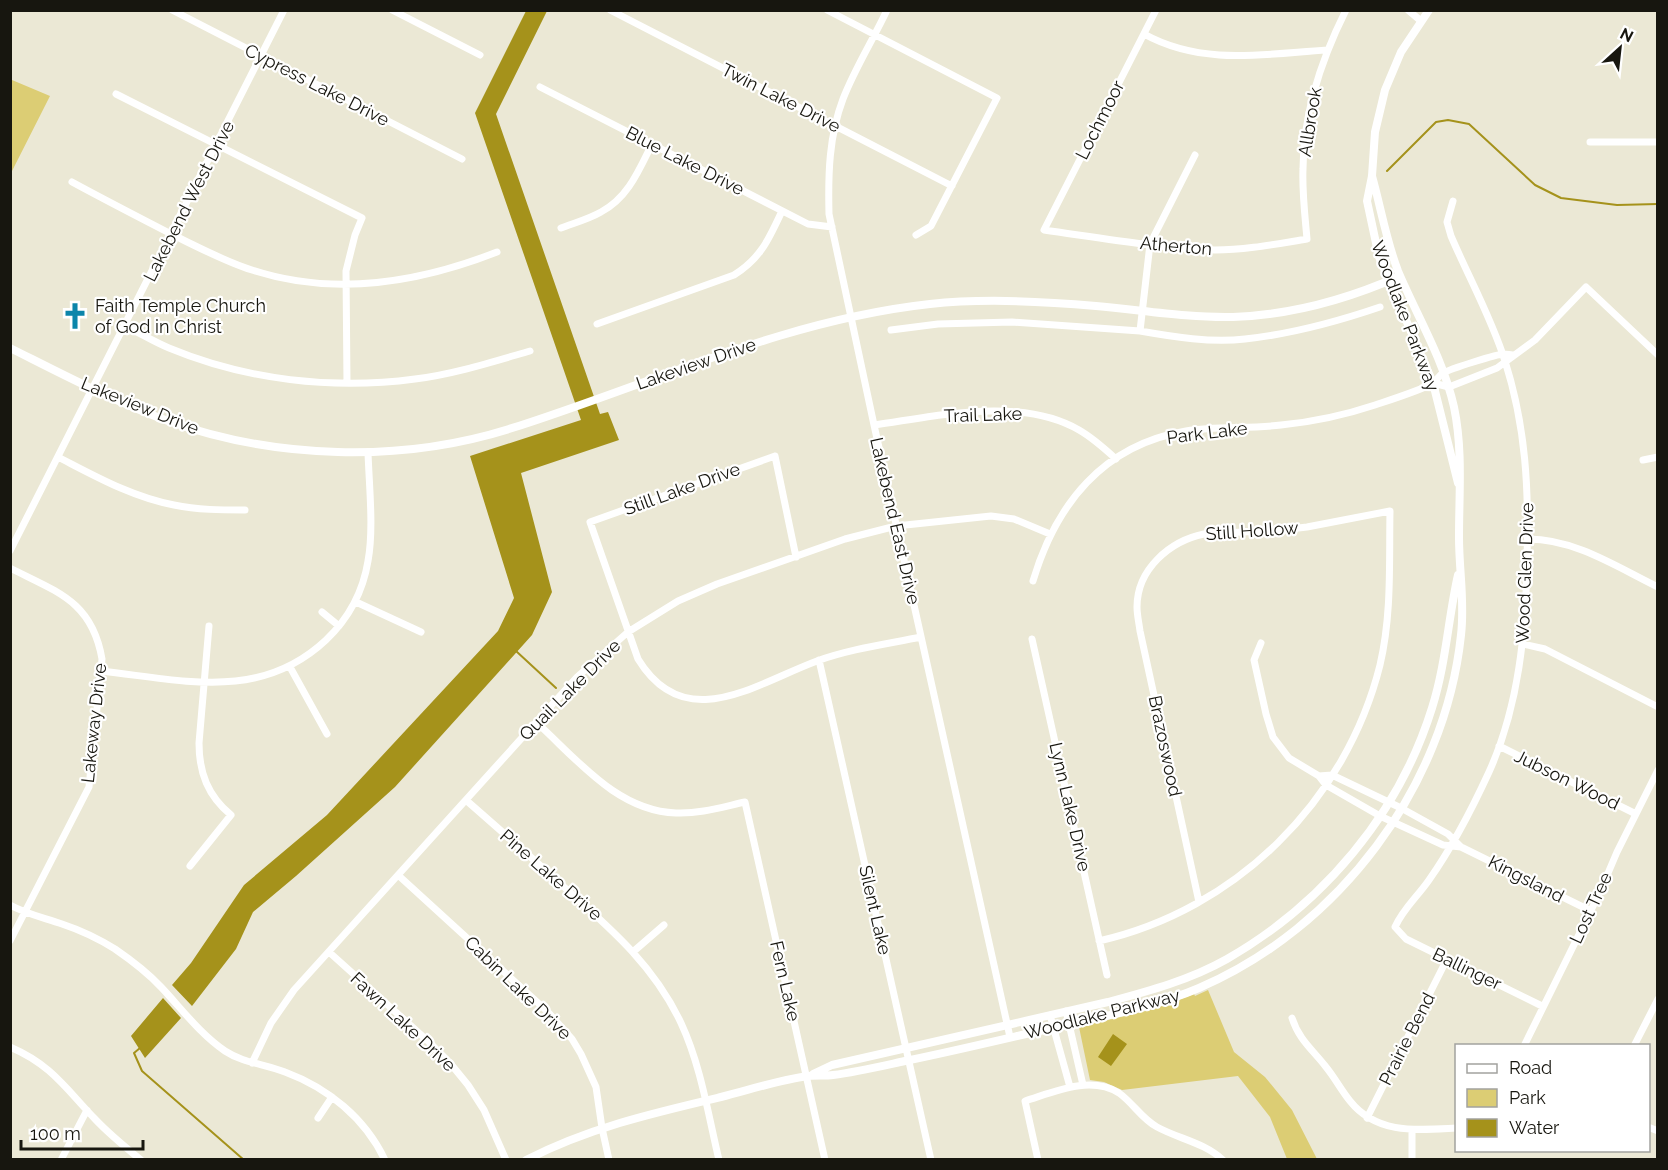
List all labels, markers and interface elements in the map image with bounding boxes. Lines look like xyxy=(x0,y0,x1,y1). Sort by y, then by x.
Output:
north arrow xyxy=(1590,18,1650,78)
text: N xyxy=(1617,24,1636,46)
street label: Cypress Lake Drive xyxy=(242,39,393,130)
street label: Twin Lake Drive xyxy=(718,59,845,137)
street label: Lochmoor xyxy=(1071,76,1129,163)
street label: Allbrook xyxy=(1294,85,1325,158)
street label: Lakebend West Drive xyxy=(139,116,238,285)
street label: Blue Lake Drive xyxy=(622,122,748,200)
street label: Atherton xyxy=(1139,232,1213,259)
street label: Woodlake Parkway xyxy=(1367,238,1444,394)
place label: Faith Temple Church of God in Christ xyxy=(95,295,266,337)
church icon: Faith Temple Church of God in Christ xyxy=(60,301,90,331)
street label: Lakeview Drive xyxy=(633,333,759,394)
street label: Lakeview Drive xyxy=(78,372,203,439)
street label: Trail Lake xyxy=(944,403,1023,426)
street label: Park Lake xyxy=(1165,417,1249,448)
street label: Lakebend East Drive xyxy=(866,435,925,607)
street label: Still Lake Drive xyxy=(621,458,743,519)
street label: Wood Glen Drive xyxy=(1512,502,1537,644)
street label: Still Hollow xyxy=(1205,517,1300,544)
street label: Quail Lake Drive xyxy=(515,634,625,745)
street label: Lakeway Drive xyxy=(77,662,110,784)
street label: Brazoswood xyxy=(1145,693,1186,798)
street label: Lynn Lake Drive xyxy=(1045,740,1096,874)
street label: Jubson Wood xyxy=(1511,745,1623,814)
street label: Pine Lake Drive xyxy=(496,825,607,925)
street label: Kingsland xyxy=(1485,851,1568,907)
street label: Silent Lake xyxy=(855,863,896,957)
street label: Lost Tree xyxy=(1565,868,1616,947)
street label: Cabin Lake Drive xyxy=(461,932,576,1044)
street label: Fern Lake xyxy=(766,939,805,1024)
street label: Ballinger xyxy=(1429,943,1506,995)
street label: Fawn Lake Drive xyxy=(346,968,461,1076)
street label: Woodlake Parkway xyxy=(1022,984,1182,1043)
street label: Prairie Bend xyxy=(1374,989,1439,1088)
legend xyxy=(1455,1044,1650,1152)
text: Road xyxy=(1509,1057,1552,1078)
text: Park xyxy=(1509,1087,1546,1108)
scale bar xyxy=(21,1113,142,1151)
text: Water xyxy=(1509,1117,1560,1138)
text: 100 m xyxy=(30,1123,81,1144)

